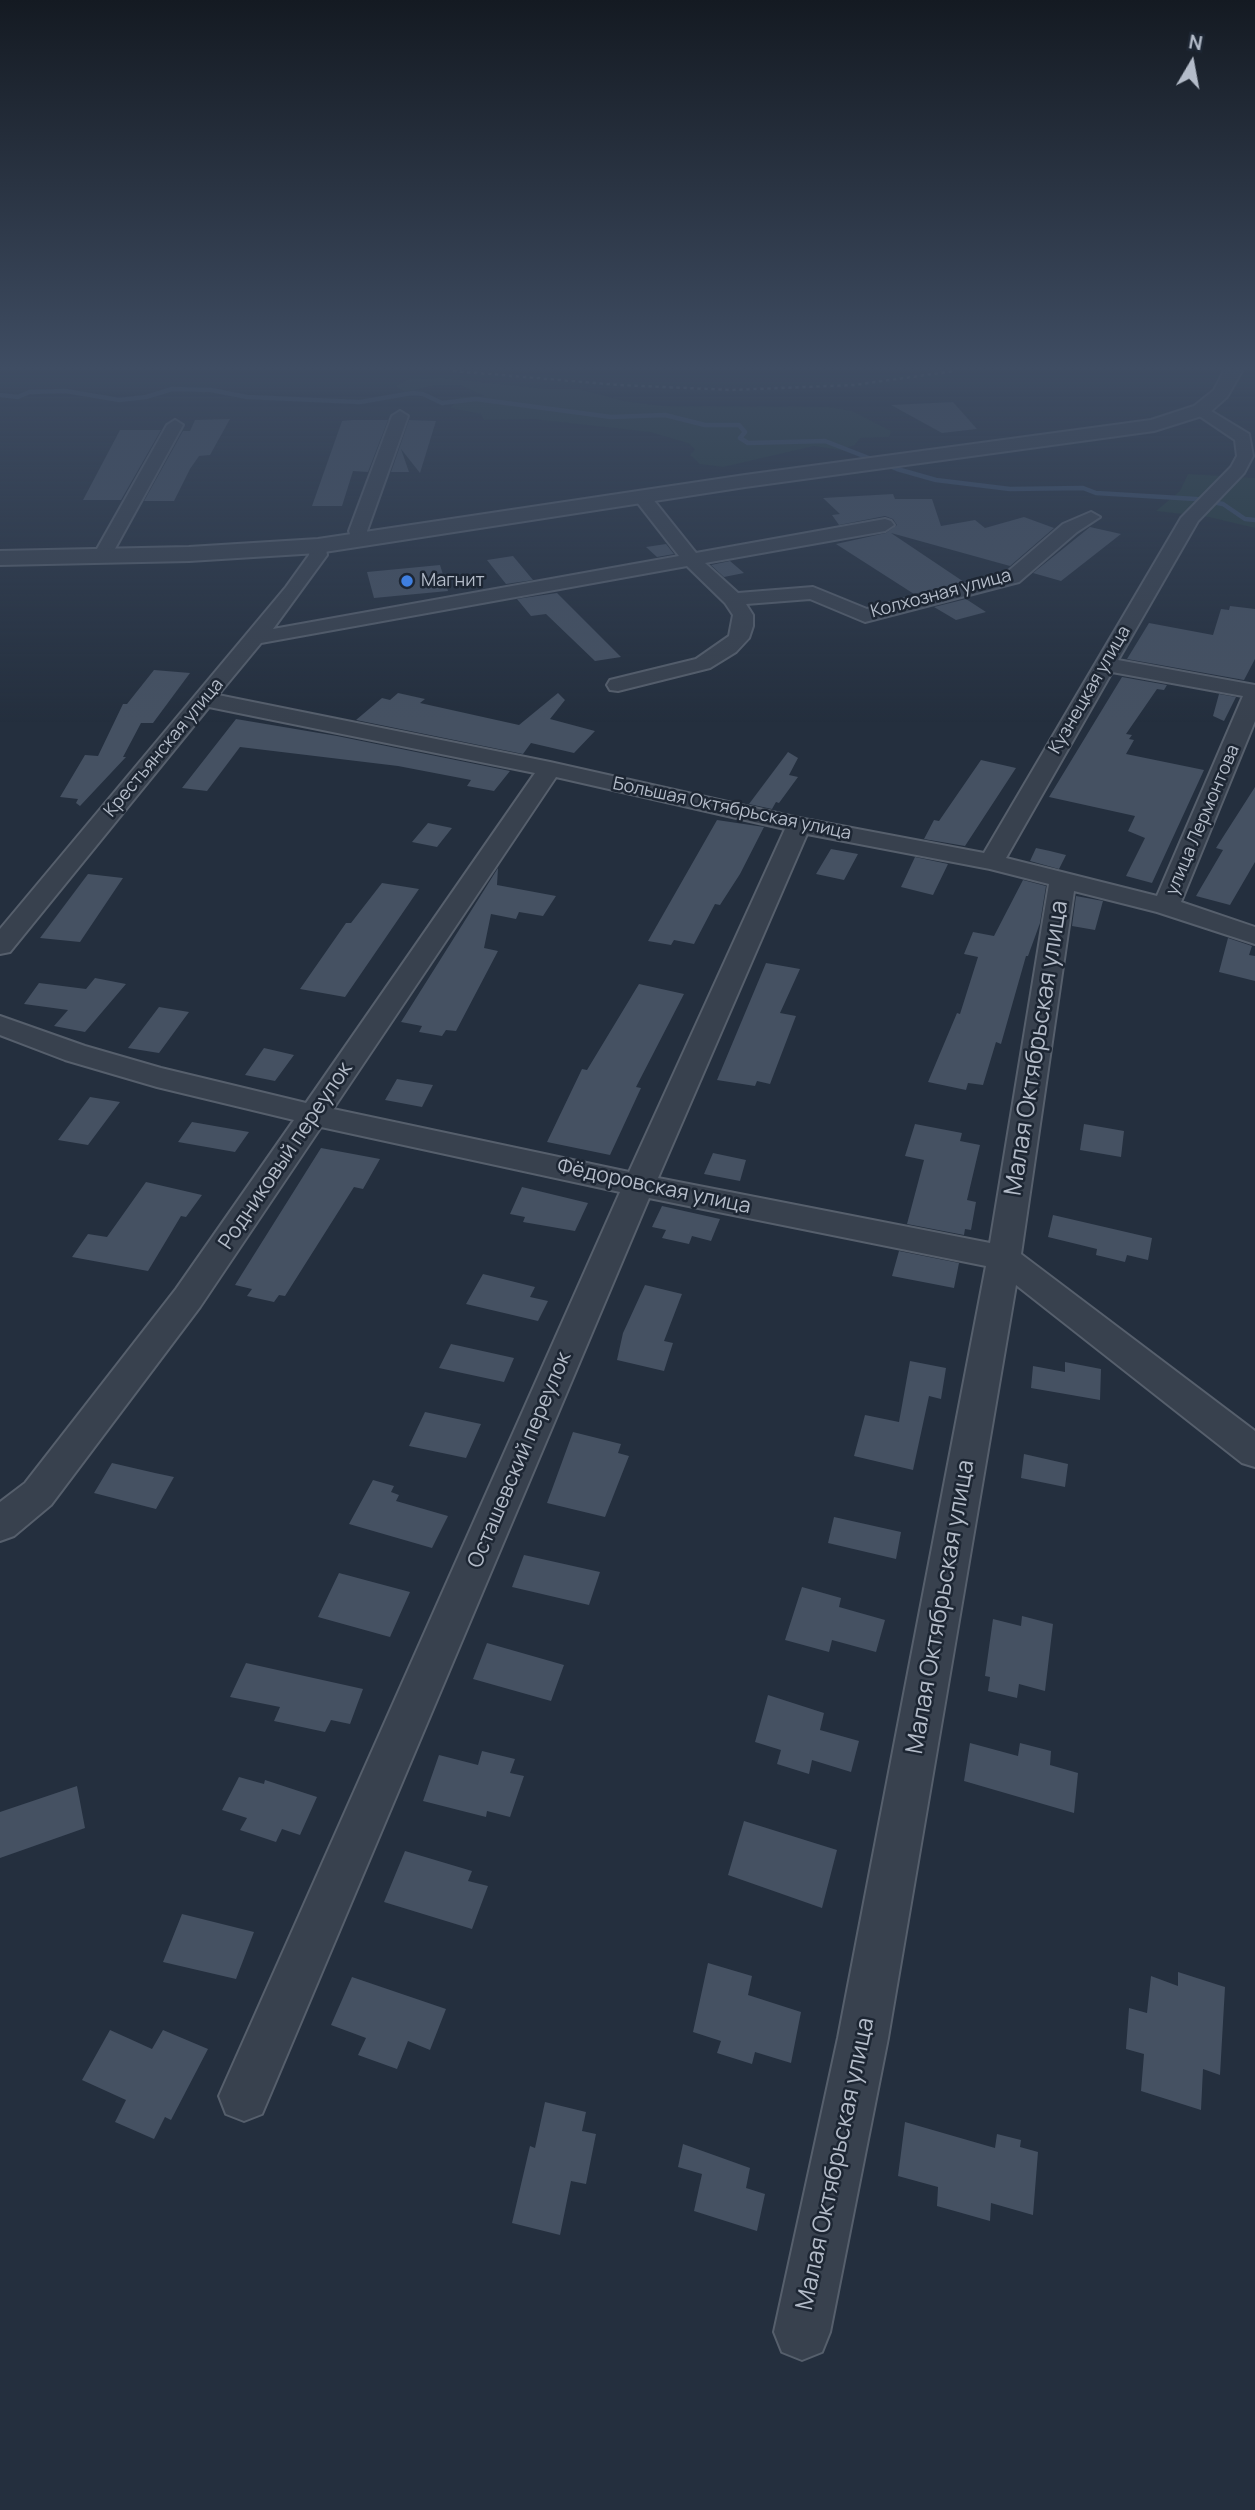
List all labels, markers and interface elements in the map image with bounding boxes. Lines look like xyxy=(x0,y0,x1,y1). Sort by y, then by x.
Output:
north arrow xyxy=(1157,28,1227,98)
text: N xyxy=(1187,28,1205,56)
street label: Колхозная улица xyxy=(868,565,1014,623)
place label: Магнит xyxy=(421,570,484,592)
marker: Магнит xyxy=(399,573,415,589)
street label: Кузнецкая улица xyxy=(1045,622,1135,758)
street label: Крестьянская улица xyxy=(100,674,228,822)
street label: улица Лермонтова xyxy=(1162,742,1244,898)
street label: Большая Октябрьская улица xyxy=(611,773,853,845)
street label: Малая Октябрьская улица xyxy=(999,898,1075,1198)
street label: Родниковый переулок xyxy=(214,1058,358,1254)
street label: Фёдоровская улица xyxy=(555,1154,753,1220)
street label: Осташевский переулок xyxy=(463,1348,577,1572)
street label: Малая Октябрьская улица xyxy=(901,1458,981,1756)
street label: Малая Октябрьская улица xyxy=(791,2015,881,2313)

